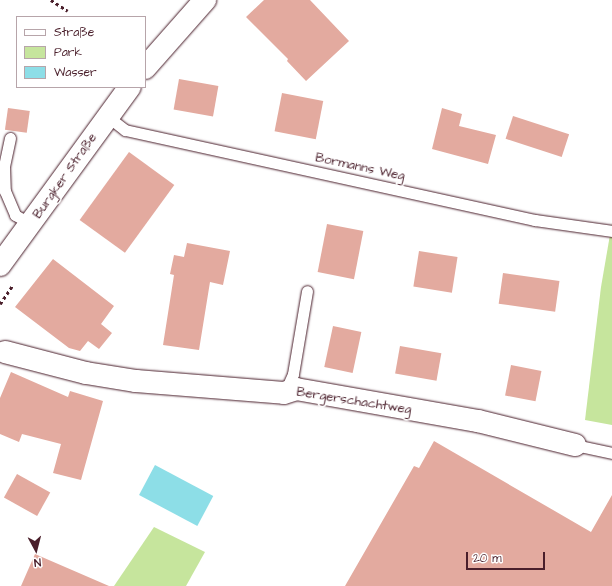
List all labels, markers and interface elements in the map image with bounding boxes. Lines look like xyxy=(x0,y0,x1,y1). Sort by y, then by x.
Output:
legend xyxy=(16,16,146,88)
text: Straße xyxy=(54,24,94,41)
text: Park xyxy=(54,44,82,61)
text: Wasser xyxy=(54,64,97,81)
street label: Burgker Straße xyxy=(30,130,100,222)
street label: Bormanns Weg xyxy=(314,150,406,184)
street label: Bergerschachtweg xyxy=(295,384,413,418)
north arrow xyxy=(16,530,56,570)
scale bar xyxy=(468,544,547,570)
text: 20 m xyxy=(473,550,502,567)
text: N xyxy=(33,555,42,570)

